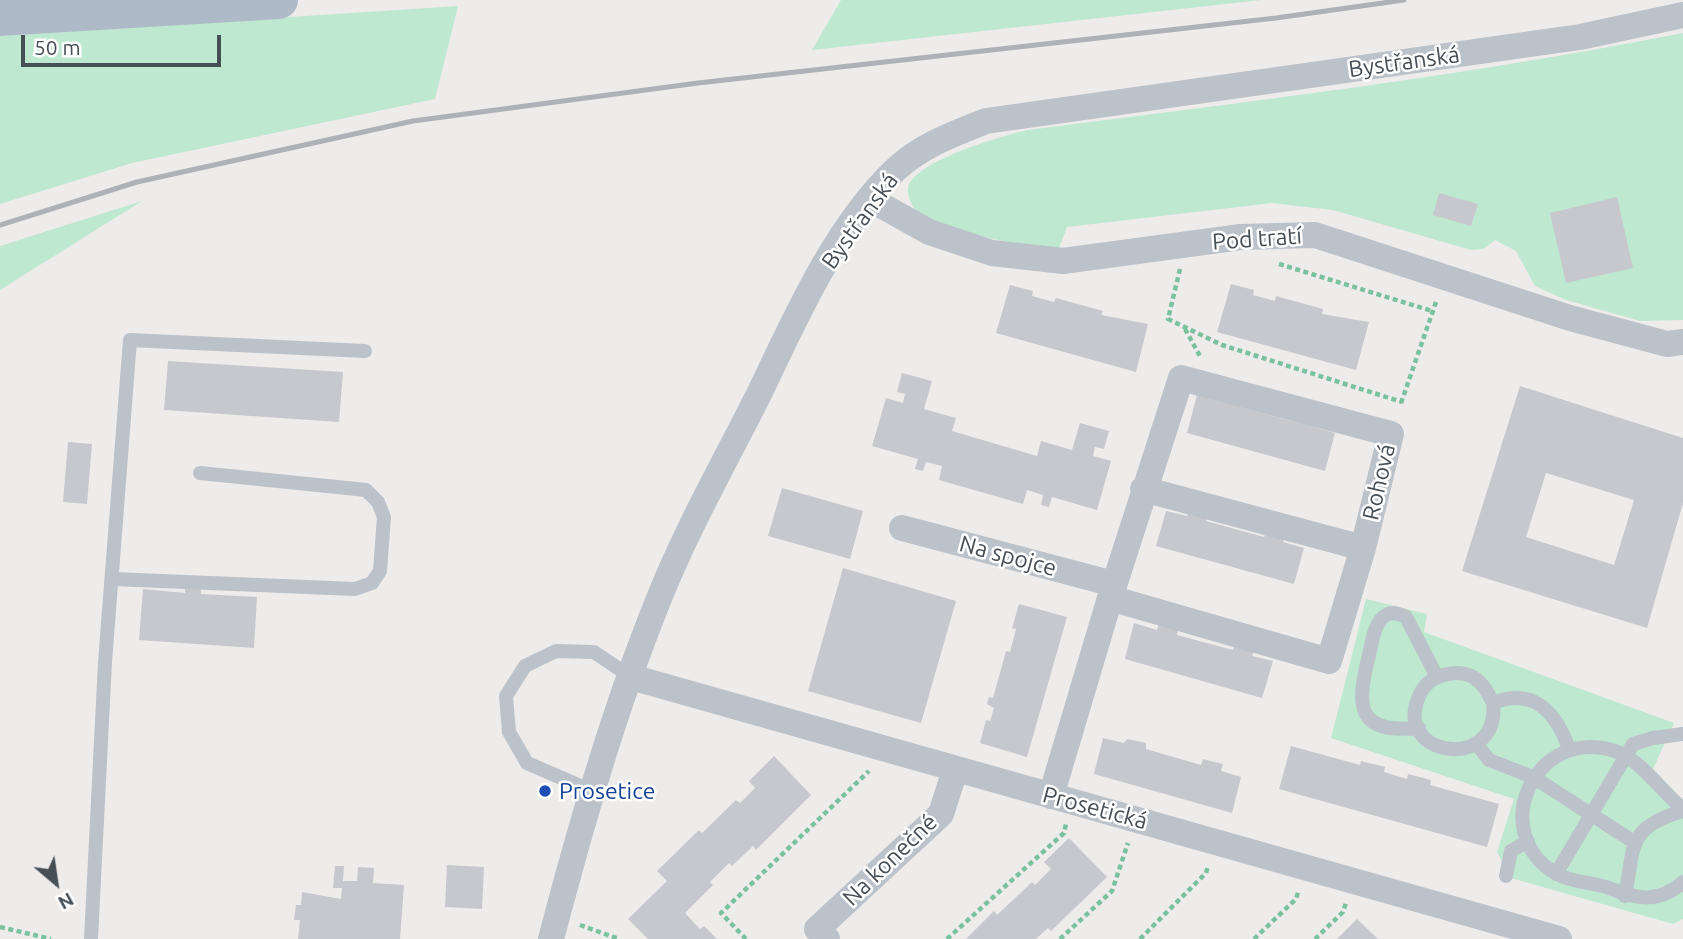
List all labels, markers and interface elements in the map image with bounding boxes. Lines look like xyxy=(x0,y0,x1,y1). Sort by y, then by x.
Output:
scale bar xyxy=(24,21,224,65)
text: 50 m xyxy=(34,35,81,59)
street label: Bystřanská xyxy=(1347,41,1461,83)
street label: Bystřanská xyxy=(816,168,904,274)
street label: Pod tratí xyxy=(1211,222,1303,256)
street label: Rohová xyxy=(1357,441,1401,523)
street label: Na spojce xyxy=(956,530,1060,582)
place label: Prosetice xyxy=(559,777,656,805)
street label: Prosetická xyxy=(1040,781,1150,835)
marker: Prosetice xyxy=(537,783,553,799)
street label: Na konečné xyxy=(837,808,943,912)
north arrow xyxy=(21,848,91,918)
text: N xyxy=(55,888,78,914)

